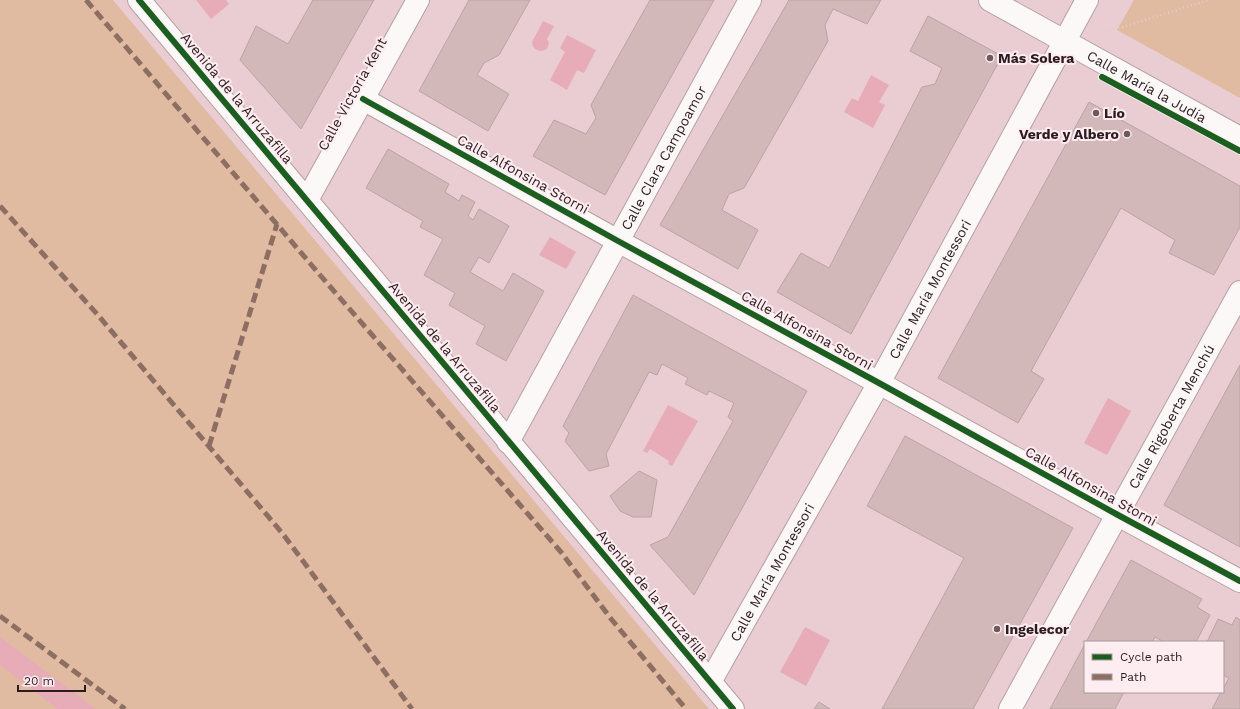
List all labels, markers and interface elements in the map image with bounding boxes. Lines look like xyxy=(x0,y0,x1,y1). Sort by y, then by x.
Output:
street label: Avenida de la Arruzafilla xyxy=(178,29,296,167)
street label: Calle Victoria Kent xyxy=(314,35,390,153)
street label: Calle María la Judía xyxy=(1084,47,1209,126)
place label: Más Solera xyxy=(998,50,1075,66)
marker: Más Solera xyxy=(985,53,995,63)
street label: Calle Clara Campoamor xyxy=(618,83,710,233)
place label: Lío xyxy=(1104,105,1125,121)
marker: Lío xyxy=(1091,108,1101,118)
place label: Verde y Albero xyxy=(1019,126,1119,142)
marker: Verde y Albero xyxy=(1122,129,1132,139)
street label: Calle Alfonsina Storni xyxy=(454,131,592,217)
street label: Calle María Montessori xyxy=(886,217,974,362)
street label: Avenida de la Arruzafilla xyxy=(386,278,504,416)
street label: Calle Alfonsina Storni xyxy=(738,287,876,373)
street label: Calle Rigoberta Menchú xyxy=(1125,342,1217,491)
street label: Calle Alfonsina Storni xyxy=(1022,443,1160,529)
street label: Calle María Montessori xyxy=(727,500,817,644)
street label: Avenida de la Arruzafilla xyxy=(594,526,712,664)
place label: Ingelecor xyxy=(1005,621,1069,637)
marker: Ingelecor xyxy=(992,624,1002,634)
legend xyxy=(1084,641,1224,693)
text: Cycle path xyxy=(1120,650,1182,664)
scale bar xyxy=(18,667,85,693)
text: Path xyxy=(1120,670,1146,684)
text: 20 m xyxy=(24,674,54,688)

